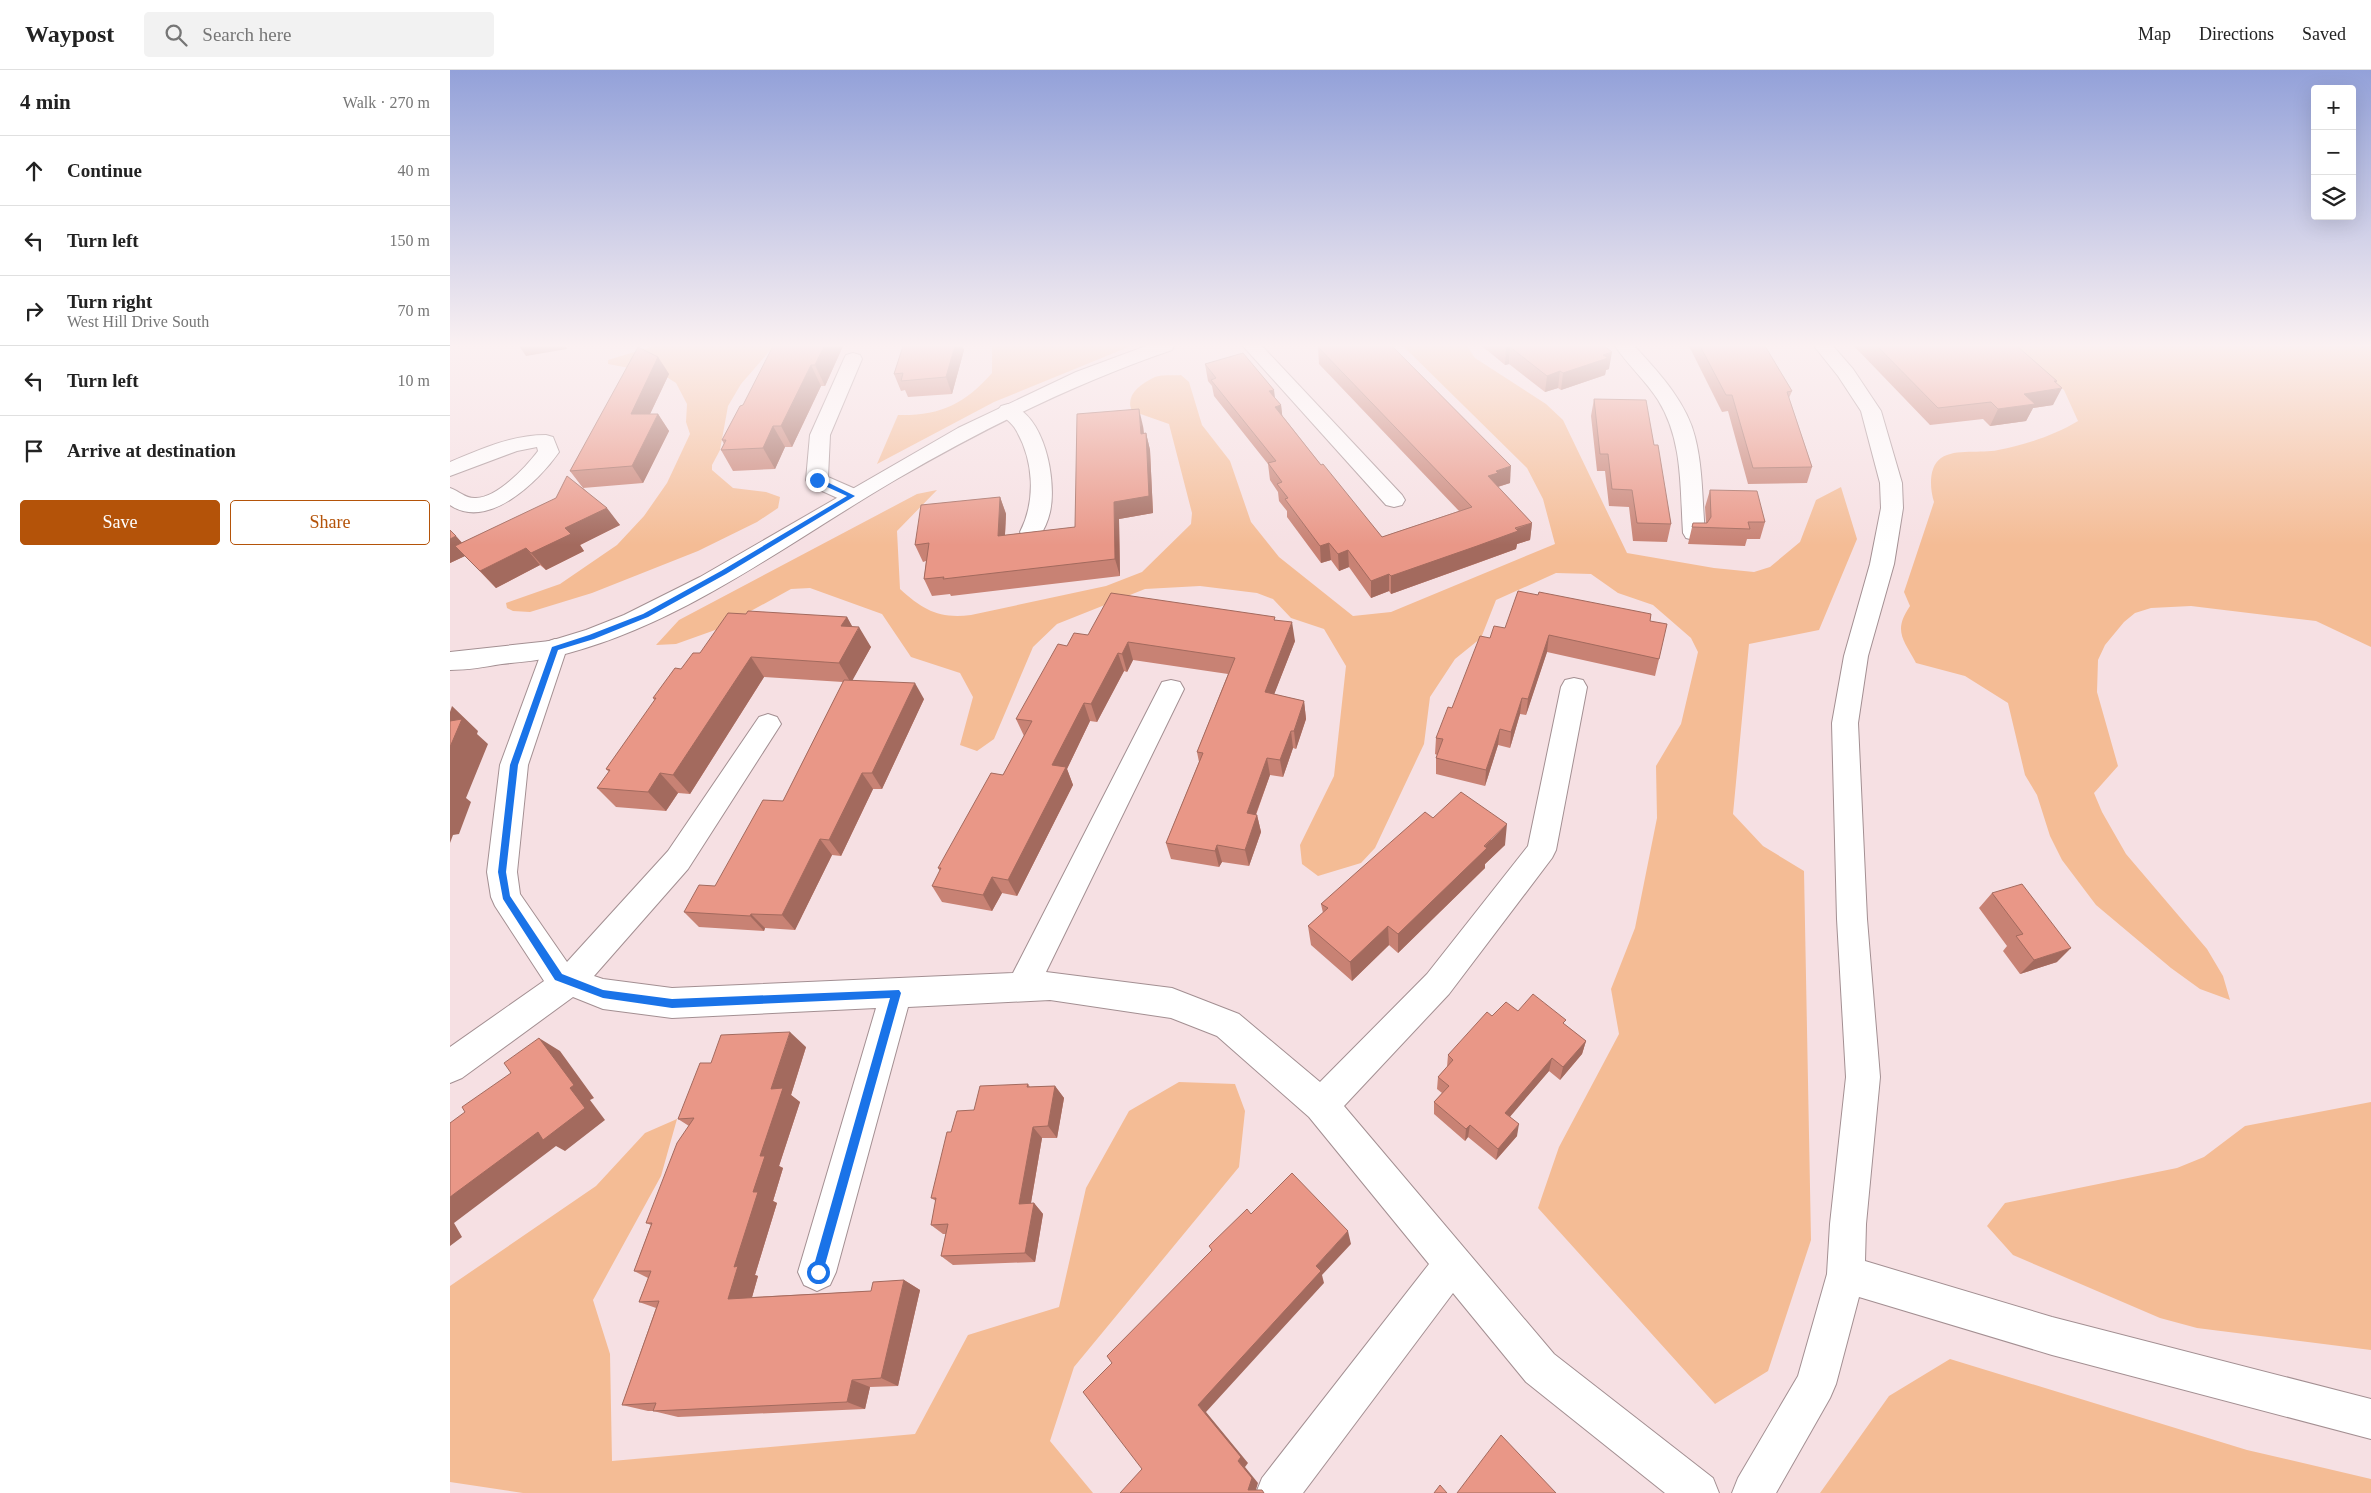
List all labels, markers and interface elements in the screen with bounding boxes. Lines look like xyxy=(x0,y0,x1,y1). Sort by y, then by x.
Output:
search box xyxy=(144,12,494,57)
text: Waypost xyxy=(25,21,114,47)
icon: search xyxy=(162,21,190,49)
text: Search here xyxy=(202,24,292,45)
text: Map xyxy=(2138,24,2171,44)
text: Directions xyxy=(2199,24,2274,44)
text: Saved xyxy=(2302,24,2346,44)
map controls xyxy=(2311,85,2356,220)
button: + xyxy=(2311,85,2356,130)
text: 4 min xyxy=(20,90,71,114)
text: Walk · 270 m xyxy=(343,94,430,111)
button: − xyxy=(2311,130,2356,175)
icon: ahead xyxy=(20,157,48,185)
text: Continue xyxy=(67,160,142,181)
text: 40 m xyxy=(398,162,430,179)
button: layers xyxy=(2311,175,2356,220)
icon: left xyxy=(20,227,48,255)
text: Turn left xyxy=(67,230,139,251)
text: 150 m xyxy=(390,232,430,249)
text: Turn right xyxy=(67,291,152,312)
icon: right xyxy=(20,297,48,325)
text: 70 m xyxy=(398,302,430,319)
text: West Hill Drive South xyxy=(67,313,209,330)
icon: left xyxy=(20,367,48,395)
text: Turn left xyxy=(67,370,139,391)
text: 10 m xyxy=(398,372,430,389)
icon: arrive xyxy=(20,437,48,465)
text: Arrive at destination xyxy=(67,440,236,461)
route end xyxy=(806,469,829,492)
button: Save xyxy=(20,500,220,545)
button: Share xyxy=(230,500,430,545)
route start xyxy=(807,1261,830,1284)

